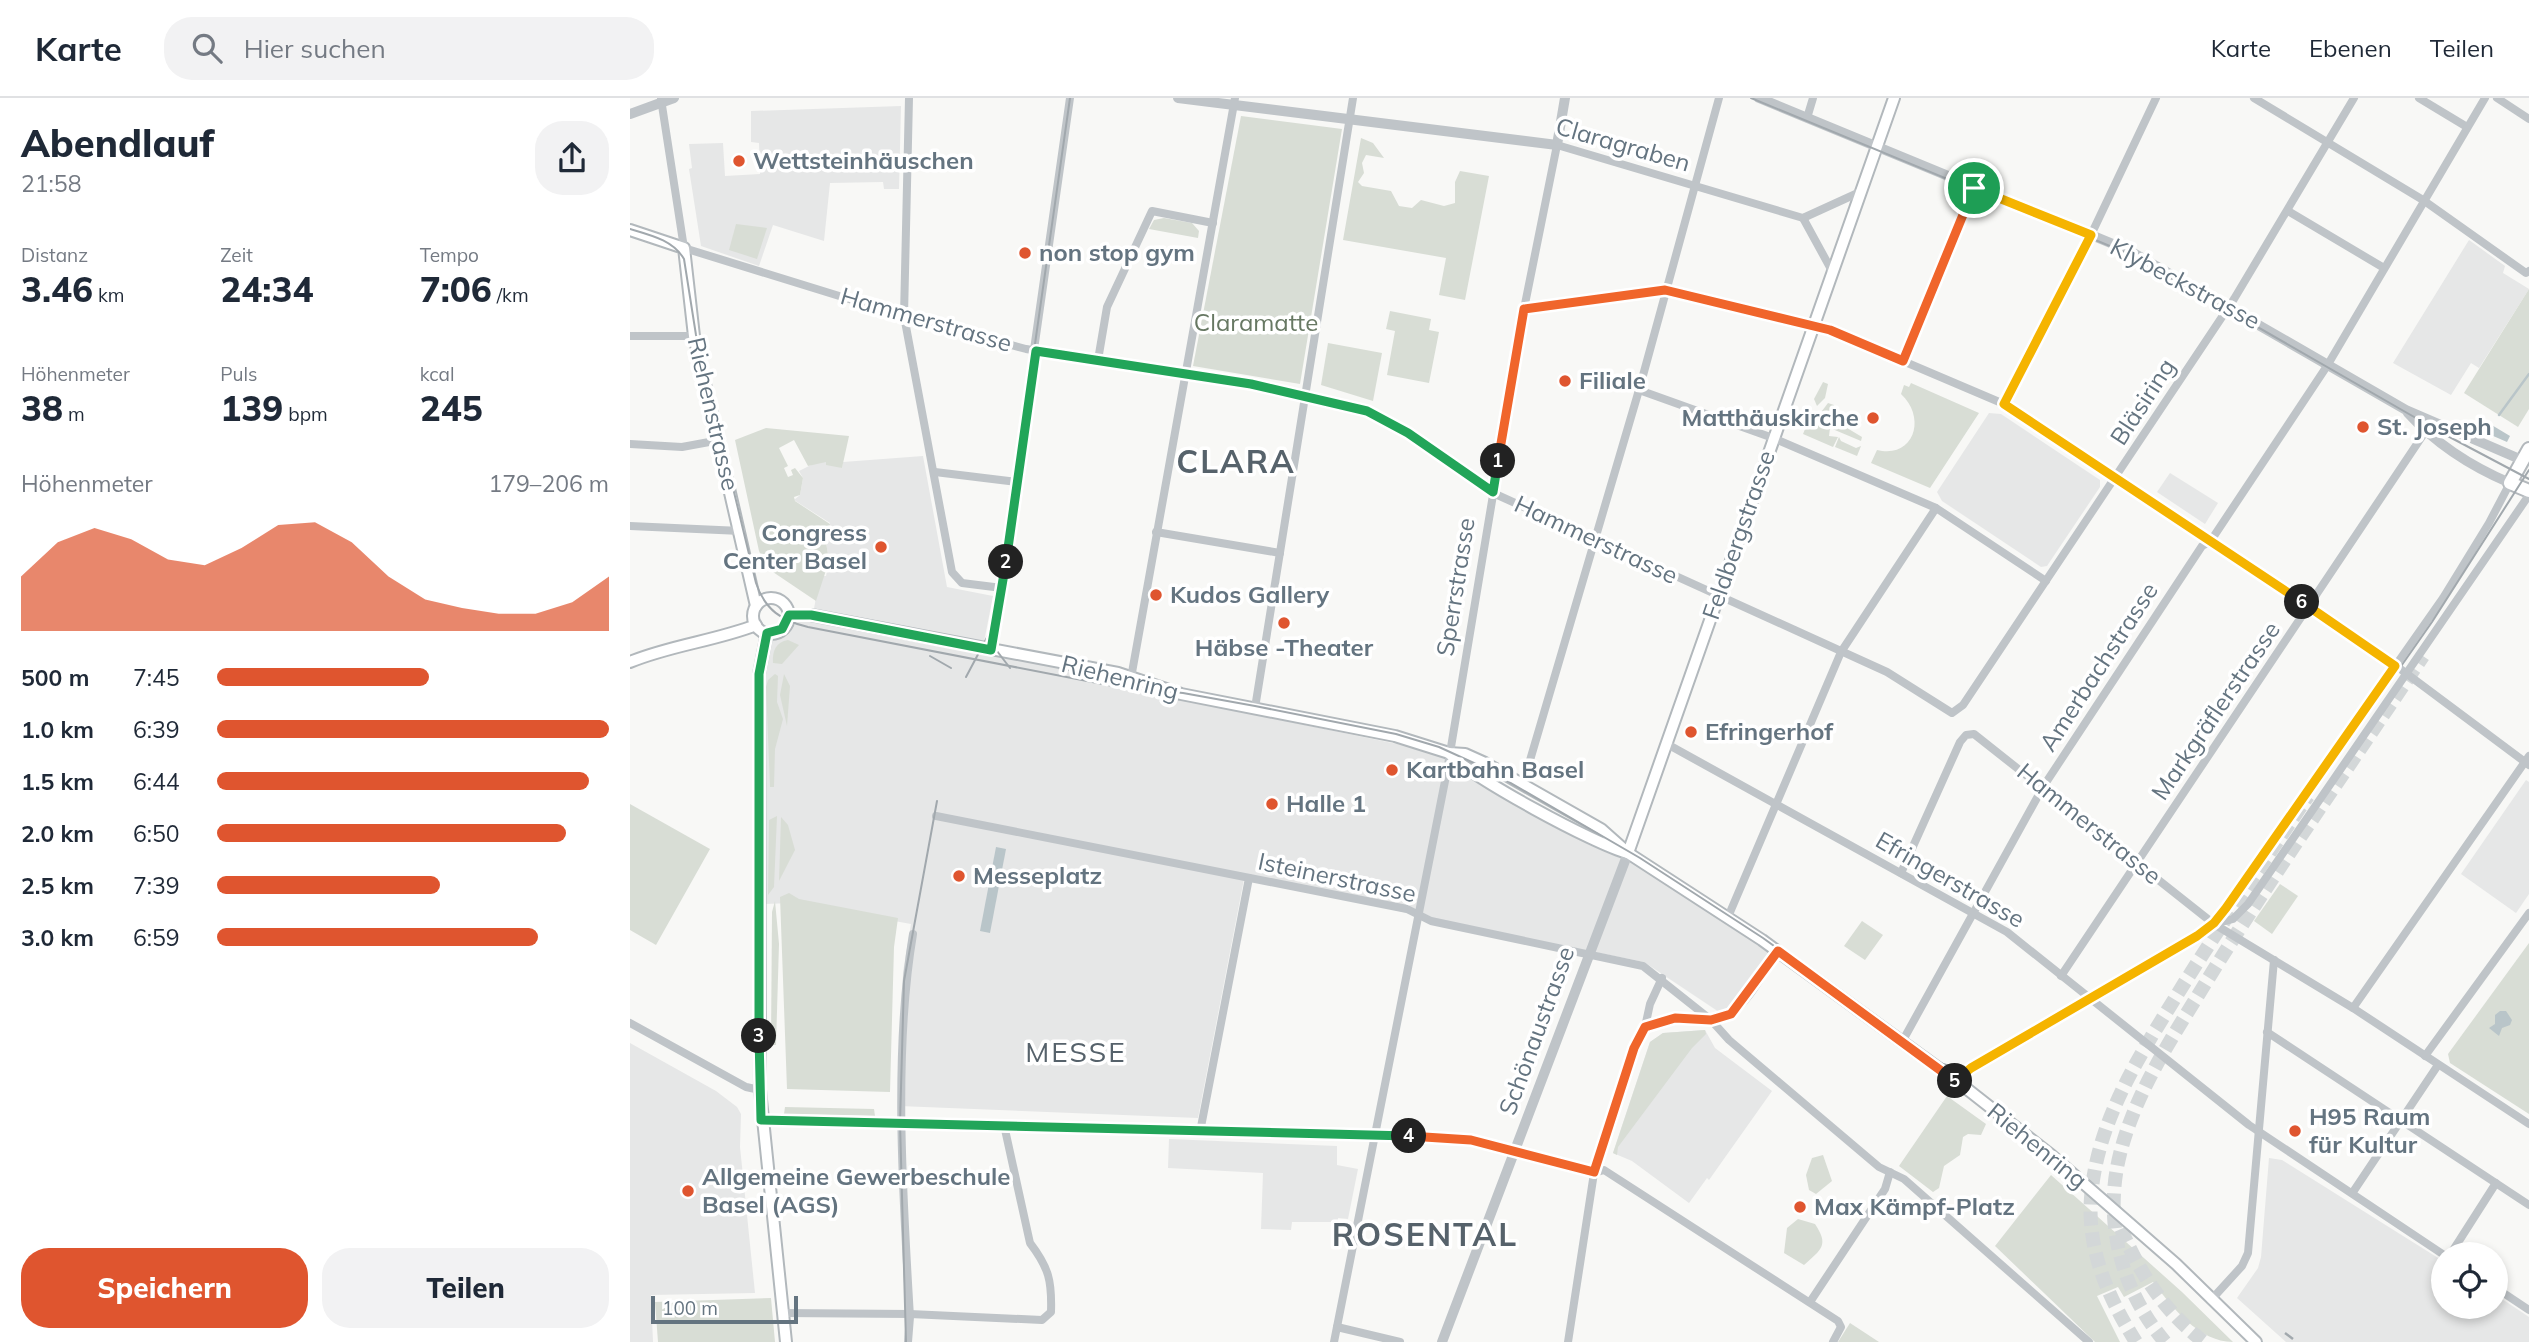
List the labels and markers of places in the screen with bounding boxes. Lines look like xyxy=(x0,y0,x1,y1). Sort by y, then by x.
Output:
place label: Wettsteinhäuschen xyxy=(753,145,974,175)
marker: Wettsteinhäuschen xyxy=(731,153,747,169)
pin xyxy=(1944,158,2004,218)
place label: non stop gym xyxy=(1039,237,1195,267)
marker: non stop gym xyxy=(1017,245,1033,261)
place label: Filiale xyxy=(1579,365,1646,395)
marker: Filiale xyxy=(1557,373,1573,389)
place label: Matthäuskirche xyxy=(1682,402,1859,432)
marker: Matthäuskirche xyxy=(1865,410,1881,426)
place label: St. Joseph xyxy=(2377,411,2492,441)
marker: St. Joseph xyxy=(2355,419,2371,435)
pin: 1 xyxy=(1480,444,1516,478)
place label: Congress Center Basel xyxy=(723,517,867,575)
marker: Congress Center Basel xyxy=(873,539,889,555)
pin: 2 xyxy=(988,545,1024,580)
place label: Kudos Gallery xyxy=(1170,579,1330,609)
pin: 6 xyxy=(2284,584,2320,620)
marker: Kudos Gallery xyxy=(1148,587,1164,603)
marker: Häbse -Theater xyxy=(1276,615,1292,631)
place label: Häbse -Theater xyxy=(1195,632,1374,662)
place label: Efringerhof xyxy=(1705,716,1834,746)
marker: Efringerhof xyxy=(1683,724,1699,740)
place label: Kartbahn Basel xyxy=(1406,754,1584,784)
marker: Kartbahn Basel xyxy=(1384,762,1400,778)
place label: Halle 1 xyxy=(1286,788,1366,818)
marker: Halle 1 xyxy=(1264,796,1280,812)
place label: Messeplatz xyxy=(973,860,1102,890)
marker: Messeplatz xyxy=(951,868,967,884)
pin: 3 xyxy=(741,1018,776,1054)
pin: 5 xyxy=(1938,1063,1972,1098)
place label: H95 Raum für Kultur xyxy=(2309,1101,2430,1159)
pin: 4 xyxy=(1392,1118,1426,1154)
marker: H95 Raum für Kultur xyxy=(2287,1123,2303,1139)
place label: Allgemeine Gewerbeschule Basel (AGS) xyxy=(702,1161,1010,1219)
marker: Allgemeine Gewerbeschule Basel (AGS) xyxy=(680,1183,696,1199)
place label: Max Kämpf-Platz xyxy=(1814,1191,2015,1221)
marker: Max Kämpf-Platz xyxy=(1792,1199,1808,1215)

